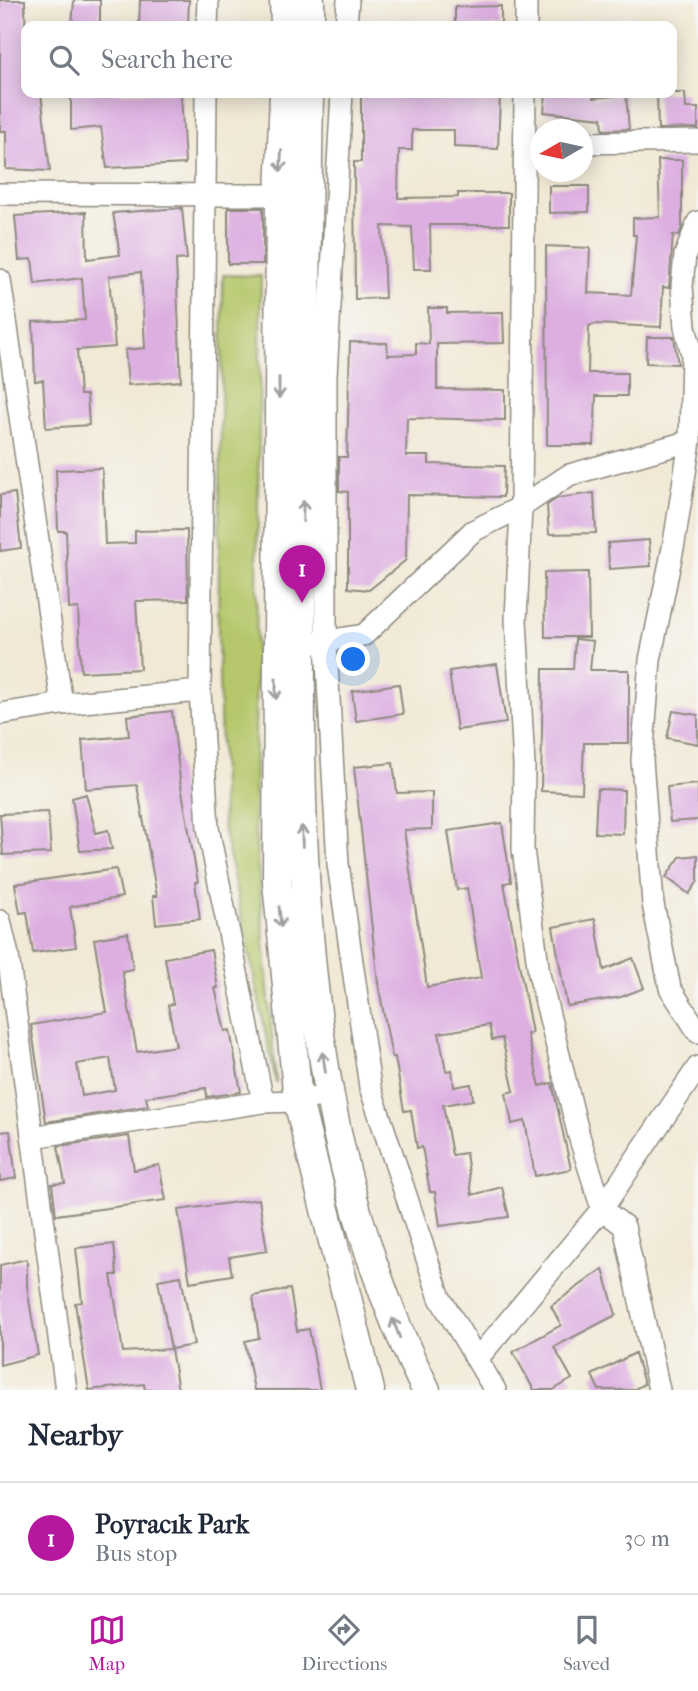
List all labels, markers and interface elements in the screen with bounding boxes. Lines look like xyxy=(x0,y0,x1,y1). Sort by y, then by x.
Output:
search box xyxy=(21,21,677,98)
icon: search xyxy=(45,41,83,79)
text: Search here xyxy=(101,44,233,75)
north arrow xyxy=(530,119,593,182)
one-way arrow xyxy=(275,149,288,172)
one-way arrow xyxy=(272,377,286,400)
one-way arrow xyxy=(296,499,310,522)
pin: 1 xyxy=(279,545,325,603)
your location xyxy=(336,642,370,676)
one-way arrow xyxy=(269,678,283,701)
one-way arrow xyxy=(295,825,309,848)
one-way arrow xyxy=(274,905,287,928)
one-way arrow xyxy=(317,1051,330,1074)
one-way arrow xyxy=(389,1318,402,1340)
text: Nearby xyxy=(28,1418,123,1453)
text: Poyracık Park xyxy=(95,1509,249,1540)
text: 1 xyxy=(47,1525,55,1552)
text: 30 m xyxy=(624,1525,670,1552)
text: Bus stop xyxy=(95,1540,177,1567)
tab: Map xyxy=(88,1611,126,1675)
tab: Directions xyxy=(302,1611,387,1675)
tab: Saved xyxy=(563,1611,610,1675)

